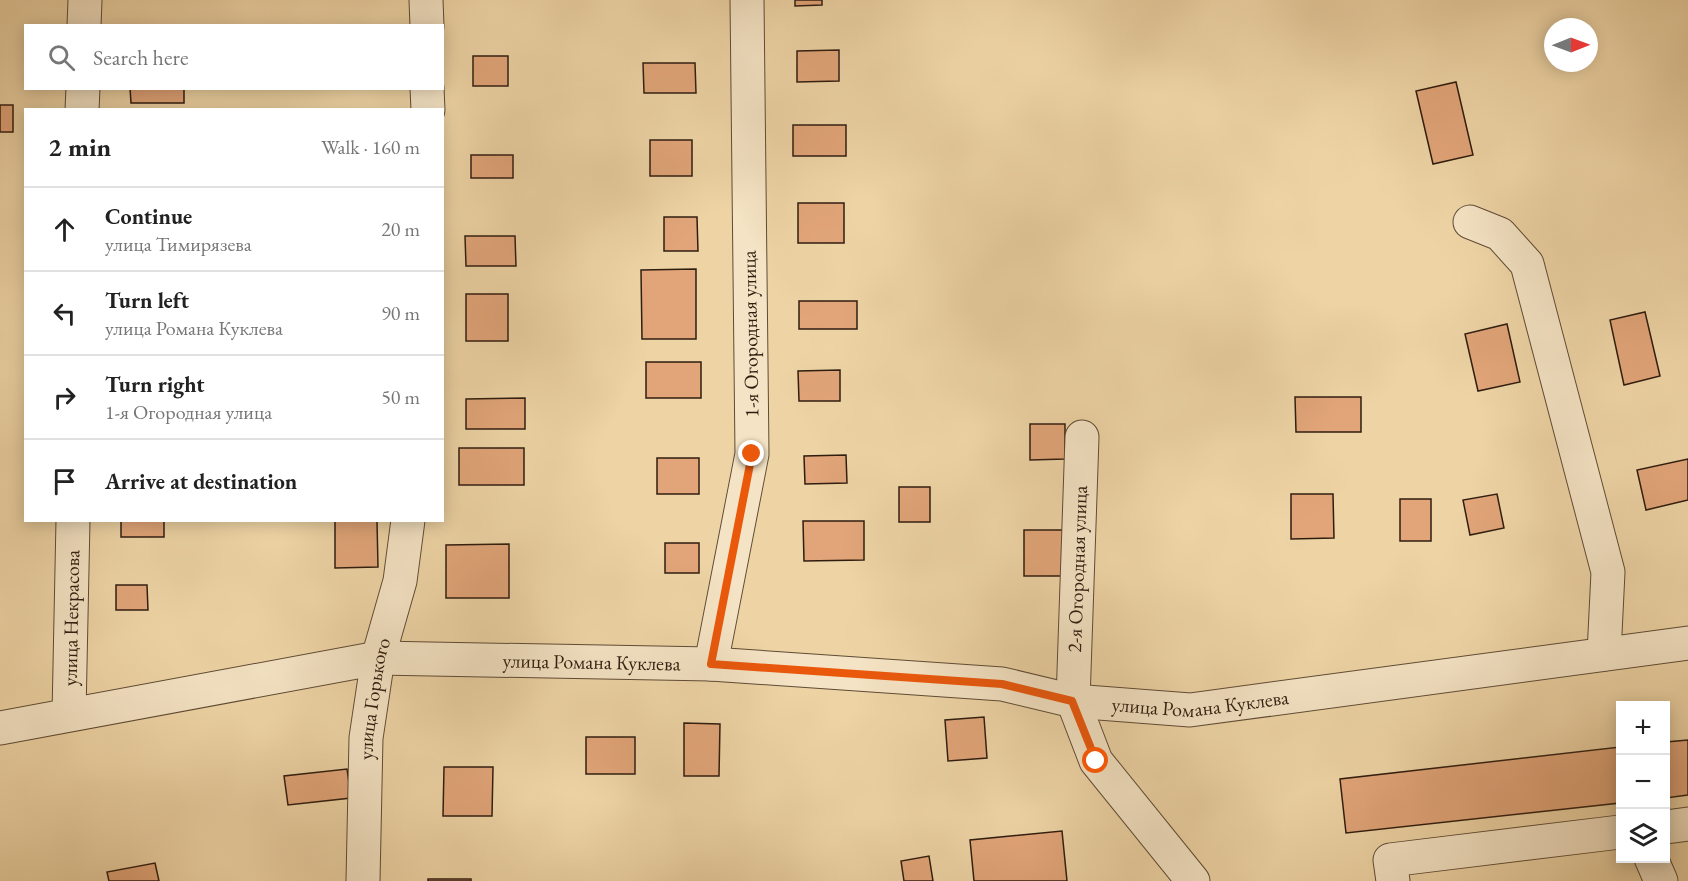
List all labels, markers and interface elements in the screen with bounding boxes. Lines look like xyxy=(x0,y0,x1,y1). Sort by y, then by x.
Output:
north arrow xyxy=(1544,18,1598,72)
search box xyxy=(24,24,444,90)
icon: search xyxy=(45,41,78,74)
text: Search here xyxy=(93,43,188,72)
text: 2 min xyxy=(48,130,111,164)
text: Walk · 160 m xyxy=(321,134,420,160)
text: Continue xyxy=(105,202,192,231)
icon: ahead xyxy=(48,213,81,246)
text: 20 m xyxy=(381,216,420,242)
text: улица Тимирязева xyxy=(105,231,252,257)
street label: 1-я Огородная улица xyxy=(736,250,764,418)
text: Turn left xyxy=(105,286,189,315)
icon: left xyxy=(48,297,81,330)
text: 90 m xyxy=(381,300,420,326)
text: улица Романа Куклева xyxy=(105,315,283,341)
text: Turn right xyxy=(105,370,204,399)
icon: right xyxy=(48,381,81,414)
text: 50 m xyxy=(381,384,420,410)
text: 1-я Огородная улица xyxy=(105,399,272,425)
route end xyxy=(738,440,764,466)
icon: arrive xyxy=(48,465,81,498)
text: Arrive at destination xyxy=(105,467,297,496)
street label: 2-я Огородная улица xyxy=(1061,485,1093,653)
street label: улица Некрасова xyxy=(57,550,85,686)
street label: улица Горького xyxy=(353,634,396,760)
street label: улица Романа Куклева xyxy=(502,647,681,676)
street label: улица Романа Куклева xyxy=(1111,684,1290,723)
map controls xyxy=(1616,701,1670,863)
button: + xyxy=(1616,701,1670,755)
route start xyxy=(1082,747,1108,773)
button: − xyxy=(1616,755,1670,809)
button: layers xyxy=(1616,809,1670,863)

